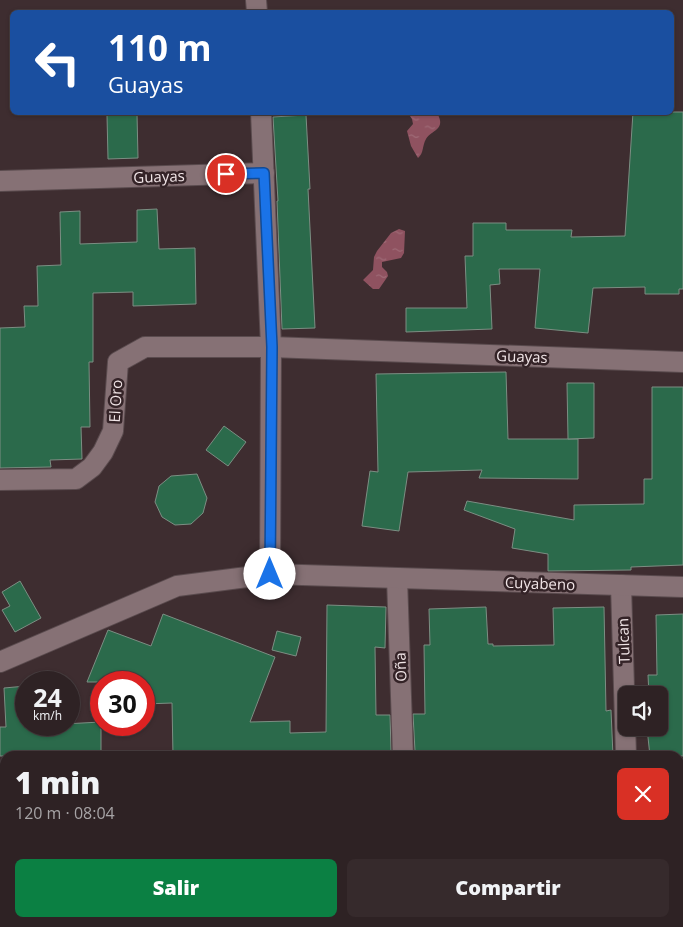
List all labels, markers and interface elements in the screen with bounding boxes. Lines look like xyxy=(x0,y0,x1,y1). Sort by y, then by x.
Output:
text: 110 m xyxy=(108,24,212,71)
icon: left xyxy=(25,30,90,95)
text: Guayas xyxy=(108,69,183,99)
pin xyxy=(205,153,247,195)
icon: arrive xyxy=(212,160,240,188)
street label: Guayas xyxy=(133,165,185,187)
street label: Guayas xyxy=(496,345,548,367)
street label: El Oro xyxy=(104,379,126,423)
position arrow xyxy=(243,547,295,599)
street label: Cuyabeno xyxy=(505,572,575,594)
street label: Tulcan xyxy=(612,618,634,664)
street label: Oña xyxy=(389,652,411,682)
speed limit sign: 30 xyxy=(90,671,155,736)
text: 24 xyxy=(33,680,62,714)
map controls xyxy=(618,686,668,736)
button: sound xyxy=(618,686,668,736)
text: km/h xyxy=(33,707,62,724)
text: 1 min xyxy=(15,762,100,803)
button: close xyxy=(617,768,669,820)
text: 120 m · 08:04 xyxy=(15,802,115,824)
button: Salir xyxy=(15,859,337,917)
button: Compartir xyxy=(347,859,669,917)

